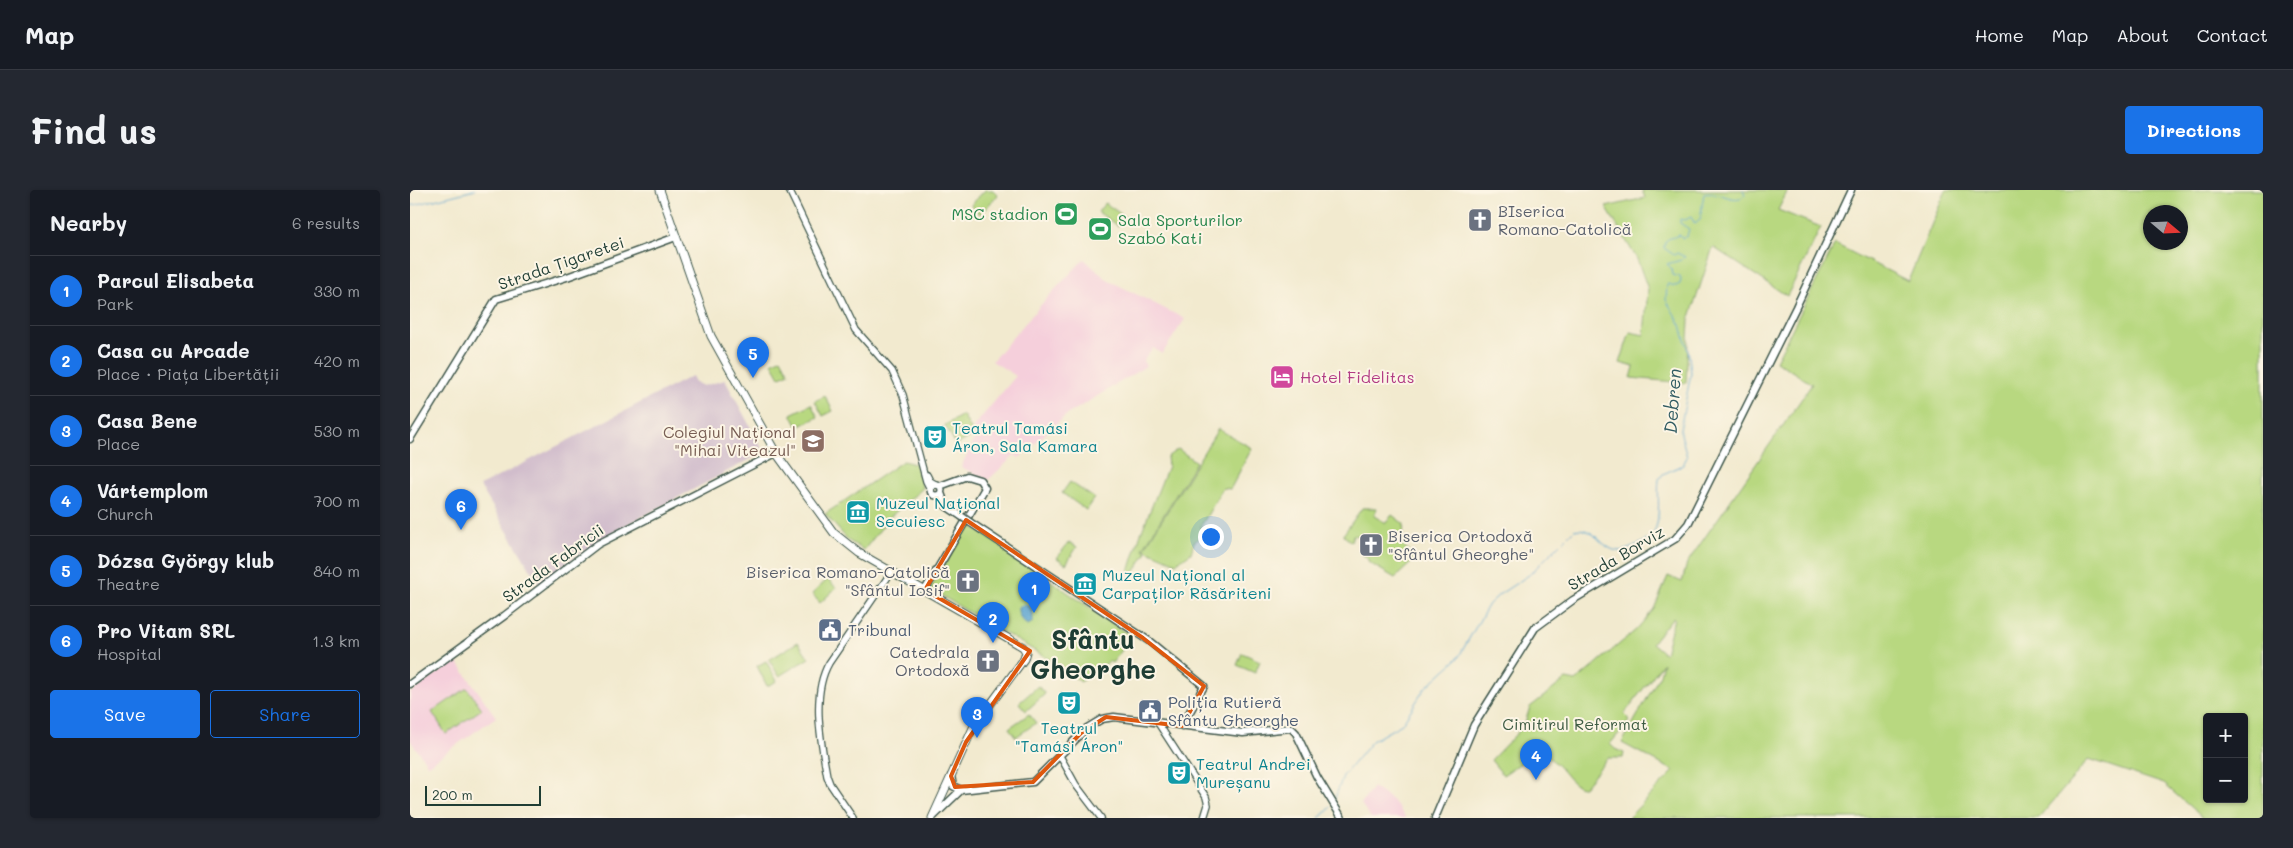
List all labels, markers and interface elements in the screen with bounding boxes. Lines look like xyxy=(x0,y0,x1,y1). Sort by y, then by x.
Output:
text: Map xyxy=(25,19,74,50)
text: Home xyxy=(1975,23,2024,47)
text: Map xyxy=(2052,23,2088,47)
text: About xyxy=(2116,23,2169,47)
text: Contact xyxy=(2197,23,2268,47)
button: Directions xyxy=(2125,106,2263,154)
text: Find us xyxy=(30,107,157,153)
place label: BIserica Romano-Catolică xyxy=(1498,200,1632,239)
sports icon: MSC stadion xyxy=(1053,201,1079,227)
place label: MSC stadion xyxy=(952,203,1048,224)
north arrow xyxy=(2143,205,2188,250)
church icon: BIserica Romano-Catolică xyxy=(1467,207,1493,233)
text: Nearby xyxy=(50,209,127,236)
place label: Sala Sporturilor Szabó Kati xyxy=(1118,209,1243,248)
text: 6 results xyxy=(292,212,360,233)
sports icon: Sala Sporturilor Szabó Kati xyxy=(1087,216,1113,242)
street label: Strada Țigaretei xyxy=(495,231,627,294)
text: Parcul Elisabeta xyxy=(97,268,254,293)
text: 1 xyxy=(62,280,70,301)
text: 330 m xyxy=(314,280,360,301)
text: Park xyxy=(97,293,133,314)
pin: 5 xyxy=(737,337,769,378)
text: Casa cu Arcade xyxy=(97,338,249,363)
text: 2 xyxy=(62,350,70,371)
text: 420 m xyxy=(314,350,360,371)
text: Place · Piața Libertății xyxy=(97,363,279,384)
hotel icon: Hotel Fidelitas xyxy=(1269,364,1295,390)
place label: Hotel Fidelitas xyxy=(1300,366,1415,387)
water label: Debren xyxy=(1658,368,1686,434)
text: Casa Bene xyxy=(97,408,197,433)
place label: Teatrul Tamási Áron, Sala Kamara xyxy=(952,417,1098,456)
text: 3 xyxy=(61,420,71,441)
text: 530 m xyxy=(314,420,360,441)
place label: Colegiul Național "Mihai Viteazul" xyxy=(663,421,796,460)
theatre icon: Teatrul Tamási Áron, Sala Kamara xyxy=(922,424,948,450)
school or university icon: Colegiul Național "Mihai Viteazul" xyxy=(800,428,826,454)
text: Place xyxy=(97,433,140,454)
text: Vártemplom xyxy=(97,478,208,503)
pin: 6 xyxy=(445,489,477,530)
text: 4 xyxy=(61,490,71,511)
text: 700 m xyxy=(313,490,360,511)
place label: Muzeul Național Secuiesc xyxy=(876,492,1000,531)
museum icon: Muzeul Național Secuiesc xyxy=(845,499,871,525)
text: Church xyxy=(97,503,153,524)
street label: Strada Fabricii xyxy=(498,519,608,607)
street label: Strada Borviz xyxy=(1564,520,1668,595)
your location xyxy=(1198,524,1224,550)
place label: Biserica Ortodoxă "Sfântul Gheorghe" xyxy=(1388,525,1534,564)
church icon: Biserica Ortodoxă "Sfântul Gheorghe" xyxy=(1358,532,1384,558)
text: Dózsa György klub xyxy=(97,548,274,573)
text: 5 xyxy=(61,560,71,581)
text: 840 m xyxy=(313,560,360,581)
place label: Biserica Romano-Catolică "Sfântul Iosif" xyxy=(746,561,950,600)
place label: Muzeul Național al Carpaților Răsăriteni xyxy=(1102,564,1271,604)
church icon: Biserica Romano-Catolică "Sfântul Iosif" xyxy=(955,568,981,594)
museum icon: Muzeul Național al Carpaților Răsăriteni xyxy=(1072,571,1098,597)
pin: 1 xyxy=(1018,572,1050,613)
text: Theatre xyxy=(97,573,160,594)
pin: 2 xyxy=(977,602,1009,643)
public building icon: Tribunal xyxy=(817,617,843,643)
text: Pro Vitam SRL xyxy=(97,618,235,643)
place label: Tribunal xyxy=(848,619,912,640)
district label: Sfântu Gheorghe xyxy=(1030,622,1156,686)
text: 6 xyxy=(61,630,71,651)
text: 1.3 km xyxy=(312,630,360,651)
place label: Catedrala Ortodoxă xyxy=(890,641,970,680)
text: Hospital xyxy=(97,643,161,664)
church icon: Catedrala Ortodoxă xyxy=(975,648,1001,674)
button: Save xyxy=(50,690,200,738)
button: Share xyxy=(210,690,360,738)
theatre icon: Teatrul "Tamási Áron" xyxy=(1056,690,1082,716)
place label: Poliția Rutieră Sfântu Gheorghe xyxy=(1168,691,1299,730)
pin: 3 xyxy=(961,697,993,738)
public building icon: Poliția Rutieră Sfântu Gheorghe xyxy=(1137,698,1163,724)
park label: Cimitirul Reformat xyxy=(1502,713,1648,734)
map controls xyxy=(2203,713,2248,803)
button: + xyxy=(2203,713,2248,758)
place label: Teatrul "Tamási Áron" xyxy=(1015,717,1123,756)
pin: 4 xyxy=(1520,739,1552,780)
place label: Teatrul Andrei Mureșanu xyxy=(1196,753,1311,793)
button: − xyxy=(2203,758,2248,803)
theatre icon: Teatrul Andrei Mureșanu xyxy=(1166,760,1192,786)
scale bar xyxy=(425,783,541,806)
text: 200 m xyxy=(432,785,473,804)

